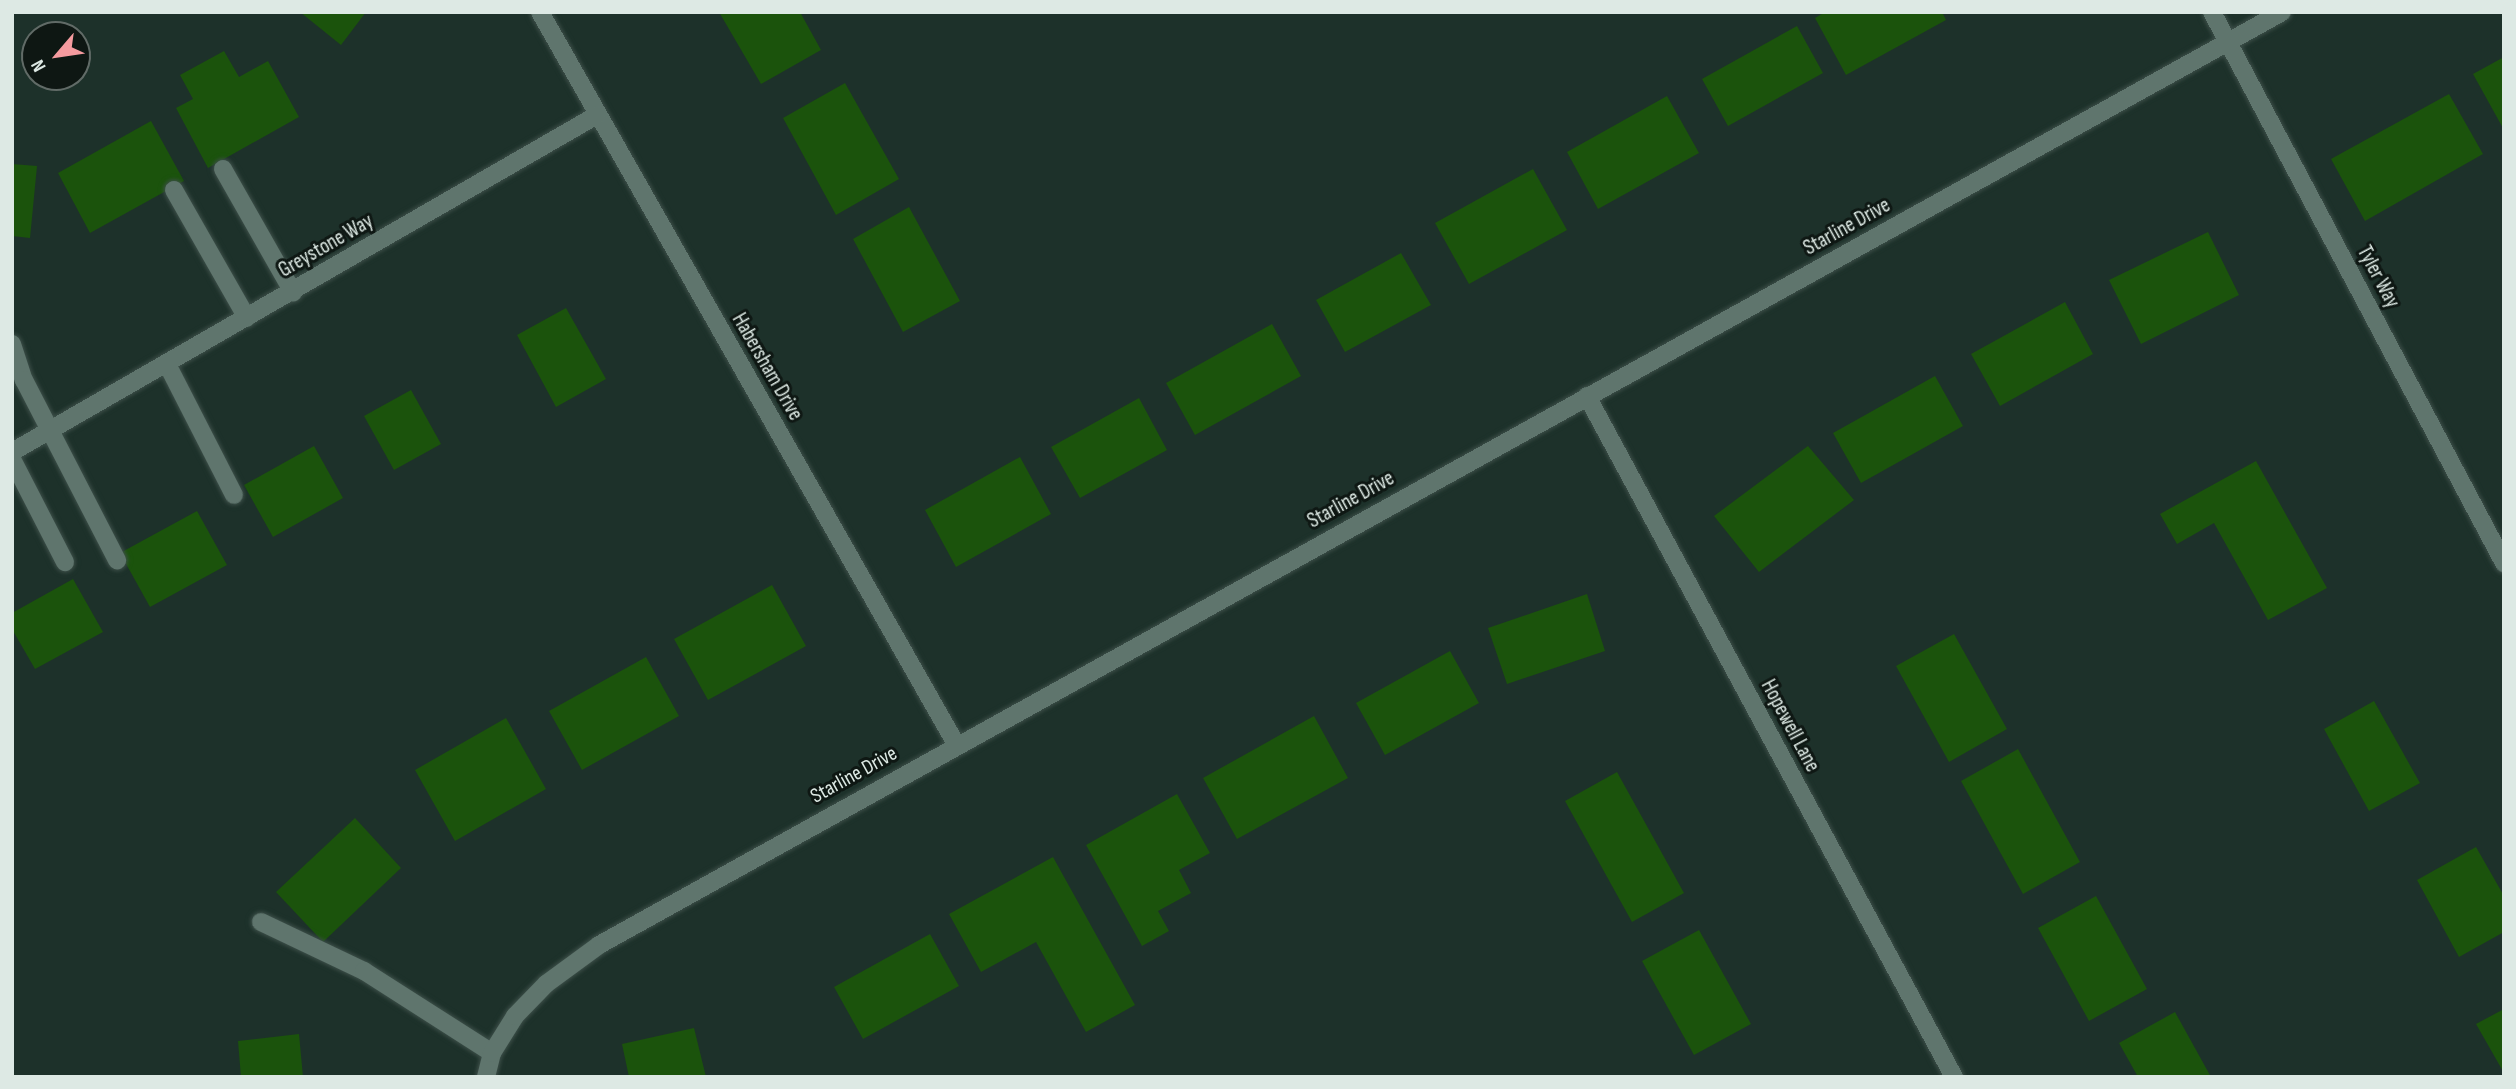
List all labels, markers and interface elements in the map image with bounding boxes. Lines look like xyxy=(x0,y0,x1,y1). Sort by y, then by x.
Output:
north arrow xyxy=(21,21,91,91)
text: N xyxy=(26,55,51,75)
street label: Starline Drive xyxy=(1799,193,1895,261)
street label: Greystone Way xyxy=(274,209,378,283)
street label: Tyler Way xyxy=(2351,242,2405,312)
street label: Habersham Drive xyxy=(726,309,808,425)
street label: Starline Drive xyxy=(1303,466,1399,534)
street label: Hopewell Lane xyxy=(1755,675,1825,777)
street label: Starline Drive xyxy=(806,741,902,809)

